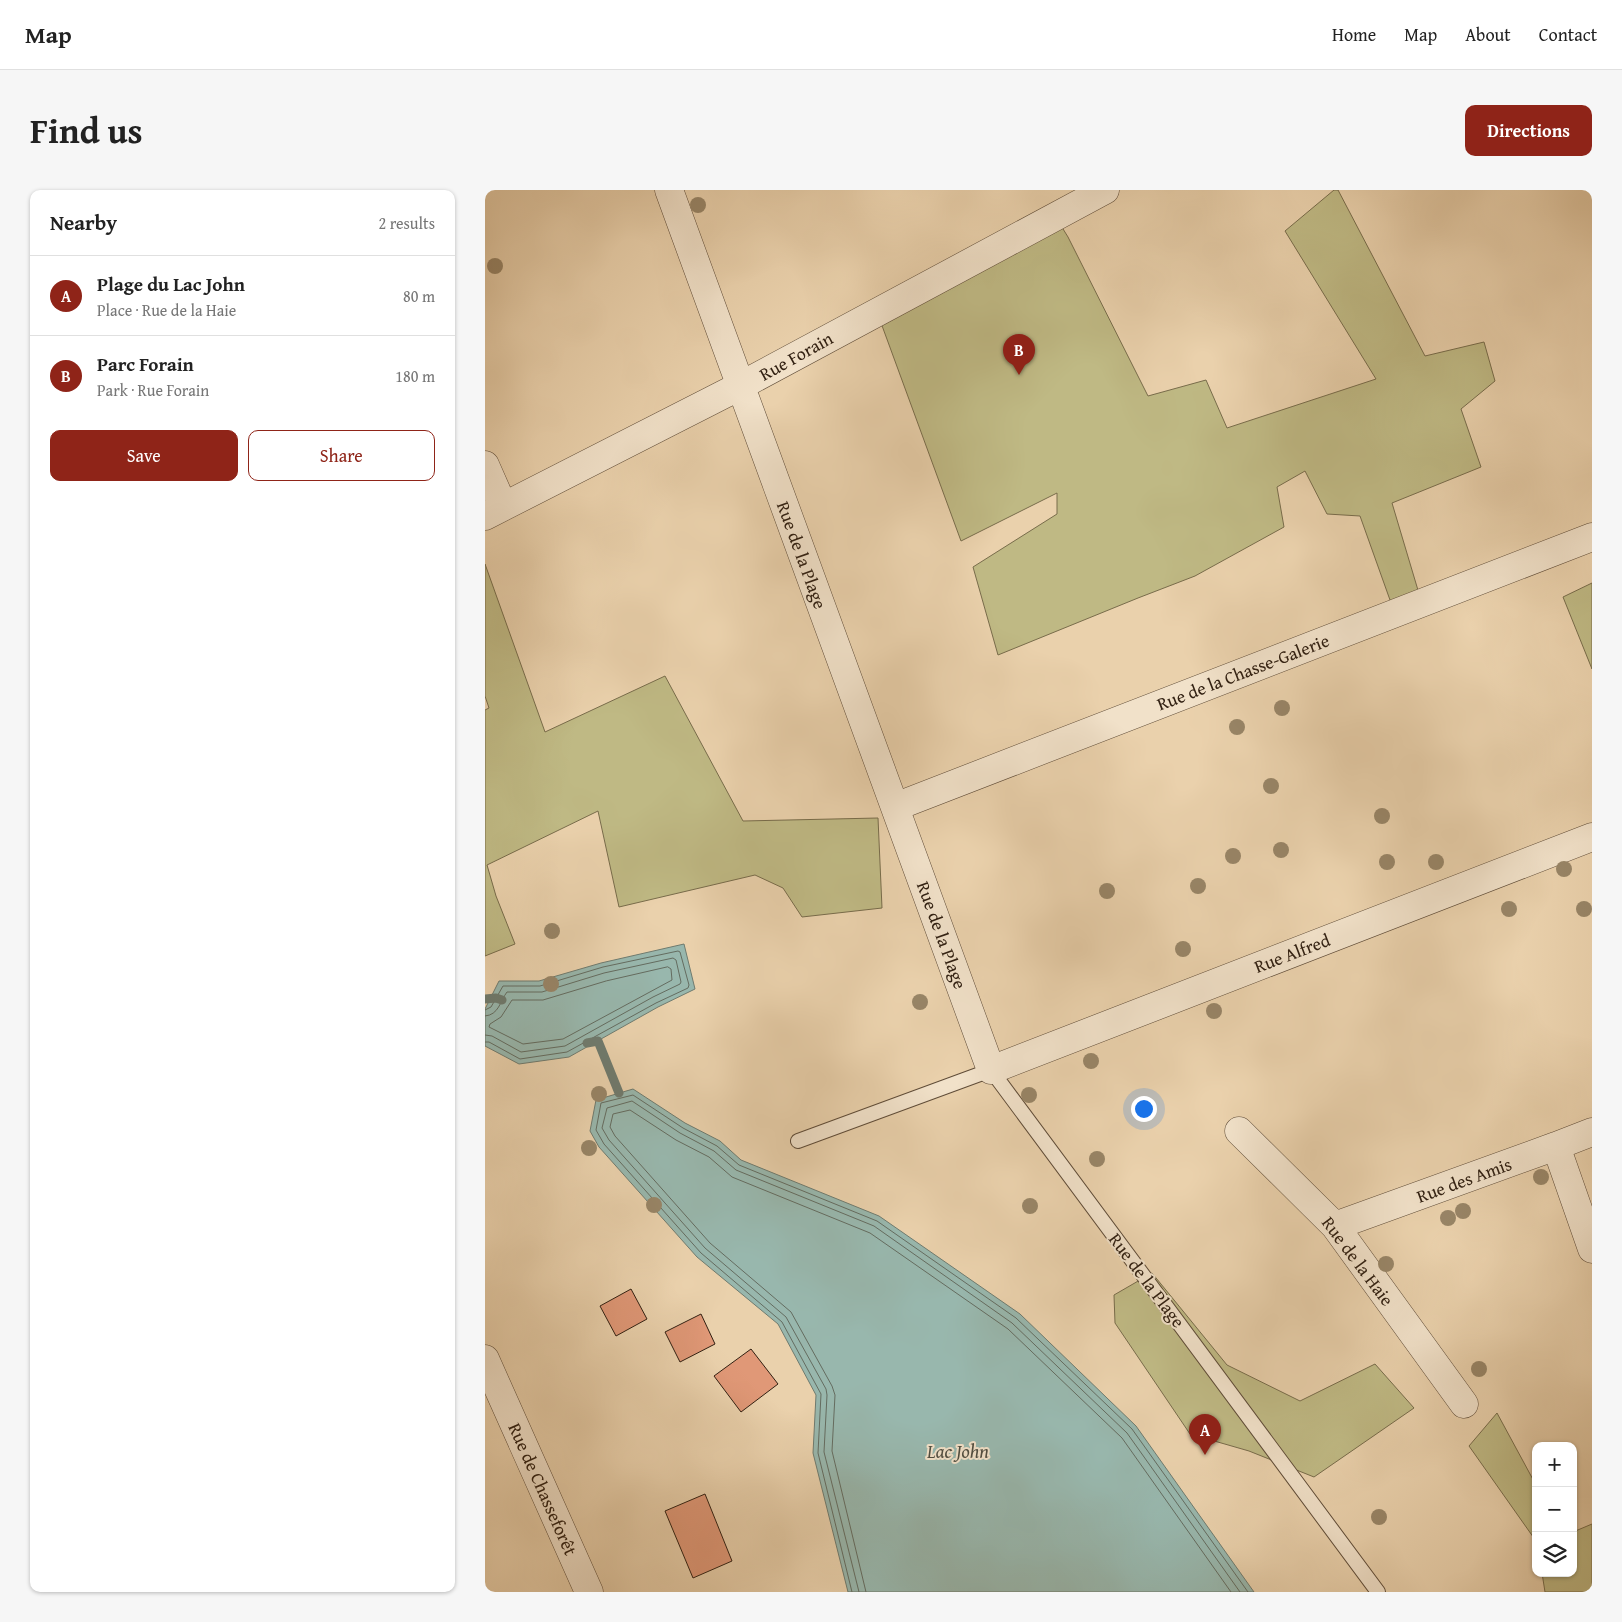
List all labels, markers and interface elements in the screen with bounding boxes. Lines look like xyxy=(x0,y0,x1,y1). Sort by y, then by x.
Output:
text: Map xyxy=(25,17,72,52)
text: Home xyxy=(1332,21,1376,48)
text: Map xyxy=(1404,21,1437,48)
text: About xyxy=(1465,21,1511,48)
text: Contact xyxy=(1539,21,1597,48)
text: Find us xyxy=(30,105,143,156)
button: Directions xyxy=(1465,105,1592,156)
text: Nearby xyxy=(50,207,117,238)
text: 2 results xyxy=(378,211,435,235)
text: Plage du Lac John xyxy=(97,270,245,298)
text: A xyxy=(61,284,71,308)
text: 80 m xyxy=(403,284,435,308)
text: Place · Rue de la Haie xyxy=(97,298,236,322)
street label: Rue Forain xyxy=(754,325,838,387)
pin: B xyxy=(1003,334,1035,375)
text: Parc Forain xyxy=(97,350,194,378)
text: B xyxy=(61,364,71,388)
text: 180 m xyxy=(395,364,435,388)
text: Park · Rue Forain xyxy=(97,378,209,402)
button: Save xyxy=(50,430,238,481)
button: Share xyxy=(248,430,435,481)
street label: Rue de la Plage xyxy=(770,497,834,613)
street label: Rue de la Chasse-Galerie xyxy=(1153,627,1333,717)
street label: Rue de la Plage xyxy=(910,877,974,993)
street label: Rue Alfred xyxy=(1250,926,1334,980)
your location xyxy=(1131,1096,1157,1122)
street label: Rue des Amis xyxy=(1413,1150,1515,1210)
street label: Rue de la Haie xyxy=(1315,1211,1401,1311)
street label: Rue de la Plage xyxy=(1102,1227,1192,1333)
pin: A xyxy=(1189,1414,1221,1455)
street label: Rue de Chasseforêt xyxy=(502,1418,585,1560)
water label: Lac John xyxy=(926,1437,989,1465)
map controls xyxy=(1532,1442,1577,1577)
button: + xyxy=(1532,1442,1577,1487)
button: − xyxy=(1532,1487,1577,1532)
button: layers xyxy=(1532,1532,1577,1577)

